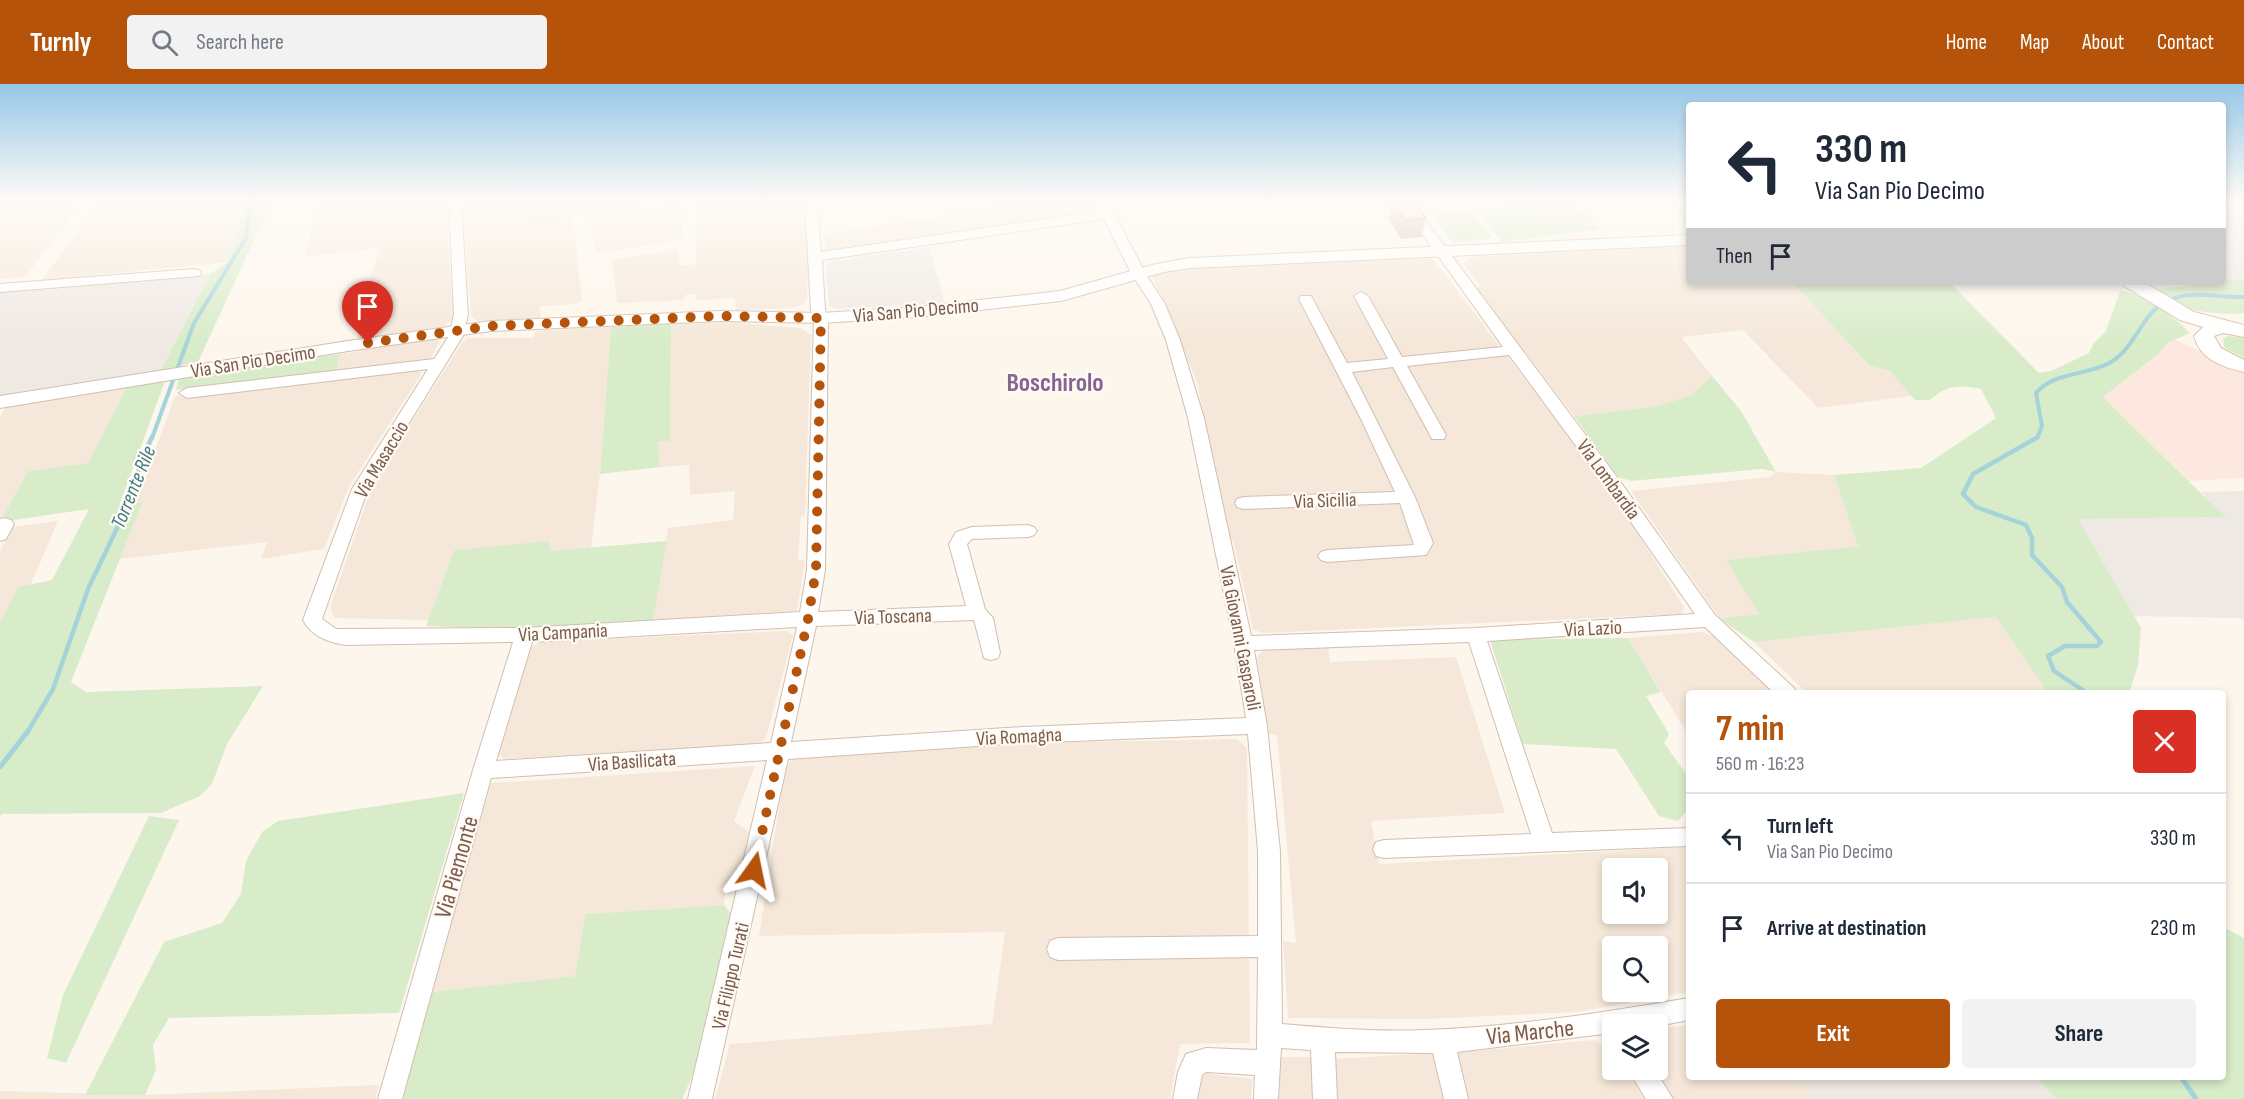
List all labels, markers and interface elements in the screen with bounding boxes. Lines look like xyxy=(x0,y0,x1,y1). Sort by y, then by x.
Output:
search box xyxy=(127,15,547,69)
text: Turnly xyxy=(30,26,91,59)
icon: search xyxy=(148,26,181,59)
text: Search here xyxy=(196,29,284,56)
text: Home xyxy=(1946,30,1987,55)
text: Map xyxy=(2020,30,2049,55)
text: About xyxy=(2082,30,2124,55)
text: Contact xyxy=(2157,30,2214,55)
text: 330 m xyxy=(1815,124,1907,175)
icon: left xyxy=(1716,126,1794,204)
text: Via San Pio Decimo xyxy=(1815,175,1985,207)
icon: arrive xyxy=(1764,240,1797,273)
text: Then xyxy=(1716,243,1752,270)
pin xyxy=(342,281,393,343)
icon: arrive xyxy=(351,290,384,323)
street label: Via San Pio Decimo xyxy=(852,294,980,328)
street label: Via San Pio Decimo xyxy=(189,340,317,384)
district label: Boschirolo xyxy=(1006,368,1104,399)
street label: Via Masaccio xyxy=(349,417,414,503)
street label: Via Lombardia xyxy=(1571,435,1645,524)
water label: Torrente Rile xyxy=(106,442,161,532)
street label: Via Sicilia xyxy=(1293,488,1357,514)
street label: Via Giovanni Gasparoli xyxy=(1214,564,1266,713)
street label: Via Toscana xyxy=(854,604,932,630)
street label: Via Lazio xyxy=(1564,615,1623,642)
street label: Via Campania xyxy=(518,619,608,647)
text: 7 min xyxy=(1716,708,1785,751)
button: close xyxy=(2133,710,2196,773)
street label: Via Romagna xyxy=(976,723,1062,751)
street label: Via Basilicata xyxy=(587,747,677,777)
text: 560 m · 16:23 xyxy=(1716,752,1804,776)
street label: Via Piemonte xyxy=(428,813,485,922)
text: Turn left xyxy=(1767,813,1833,840)
icon: left xyxy=(1716,822,1749,855)
text: 330 m xyxy=(2150,825,2196,852)
position arrow xyxy=(722,838,786,902)
text: Via San Pio Decimo xyxy=(1767,840,1893,864)
map controls xyxy=(1602,858,1668,1080)
button: sound xyxy=(1602,858,1668,924)
icon: arrive xyxy=(1716,912,1749,945)
text: Arrive at destination xyxy=(1767,915,1926,942)
text: 230 m xyxy=(2150,915,2196,942)
street label: Via Filippo Turati xyxy=(707,920,755,1032)
button: search xyxy=(1602,936,1668,1002)
button: Exit xyxy=(1716,999,1950,1068)
button: Share xyxy=(1962,999,2196,1068)
street label: Via Marche xyxy=(1485,1013,1575,1052)
button: layers xyxy=(1602,1014,1668,1080)

